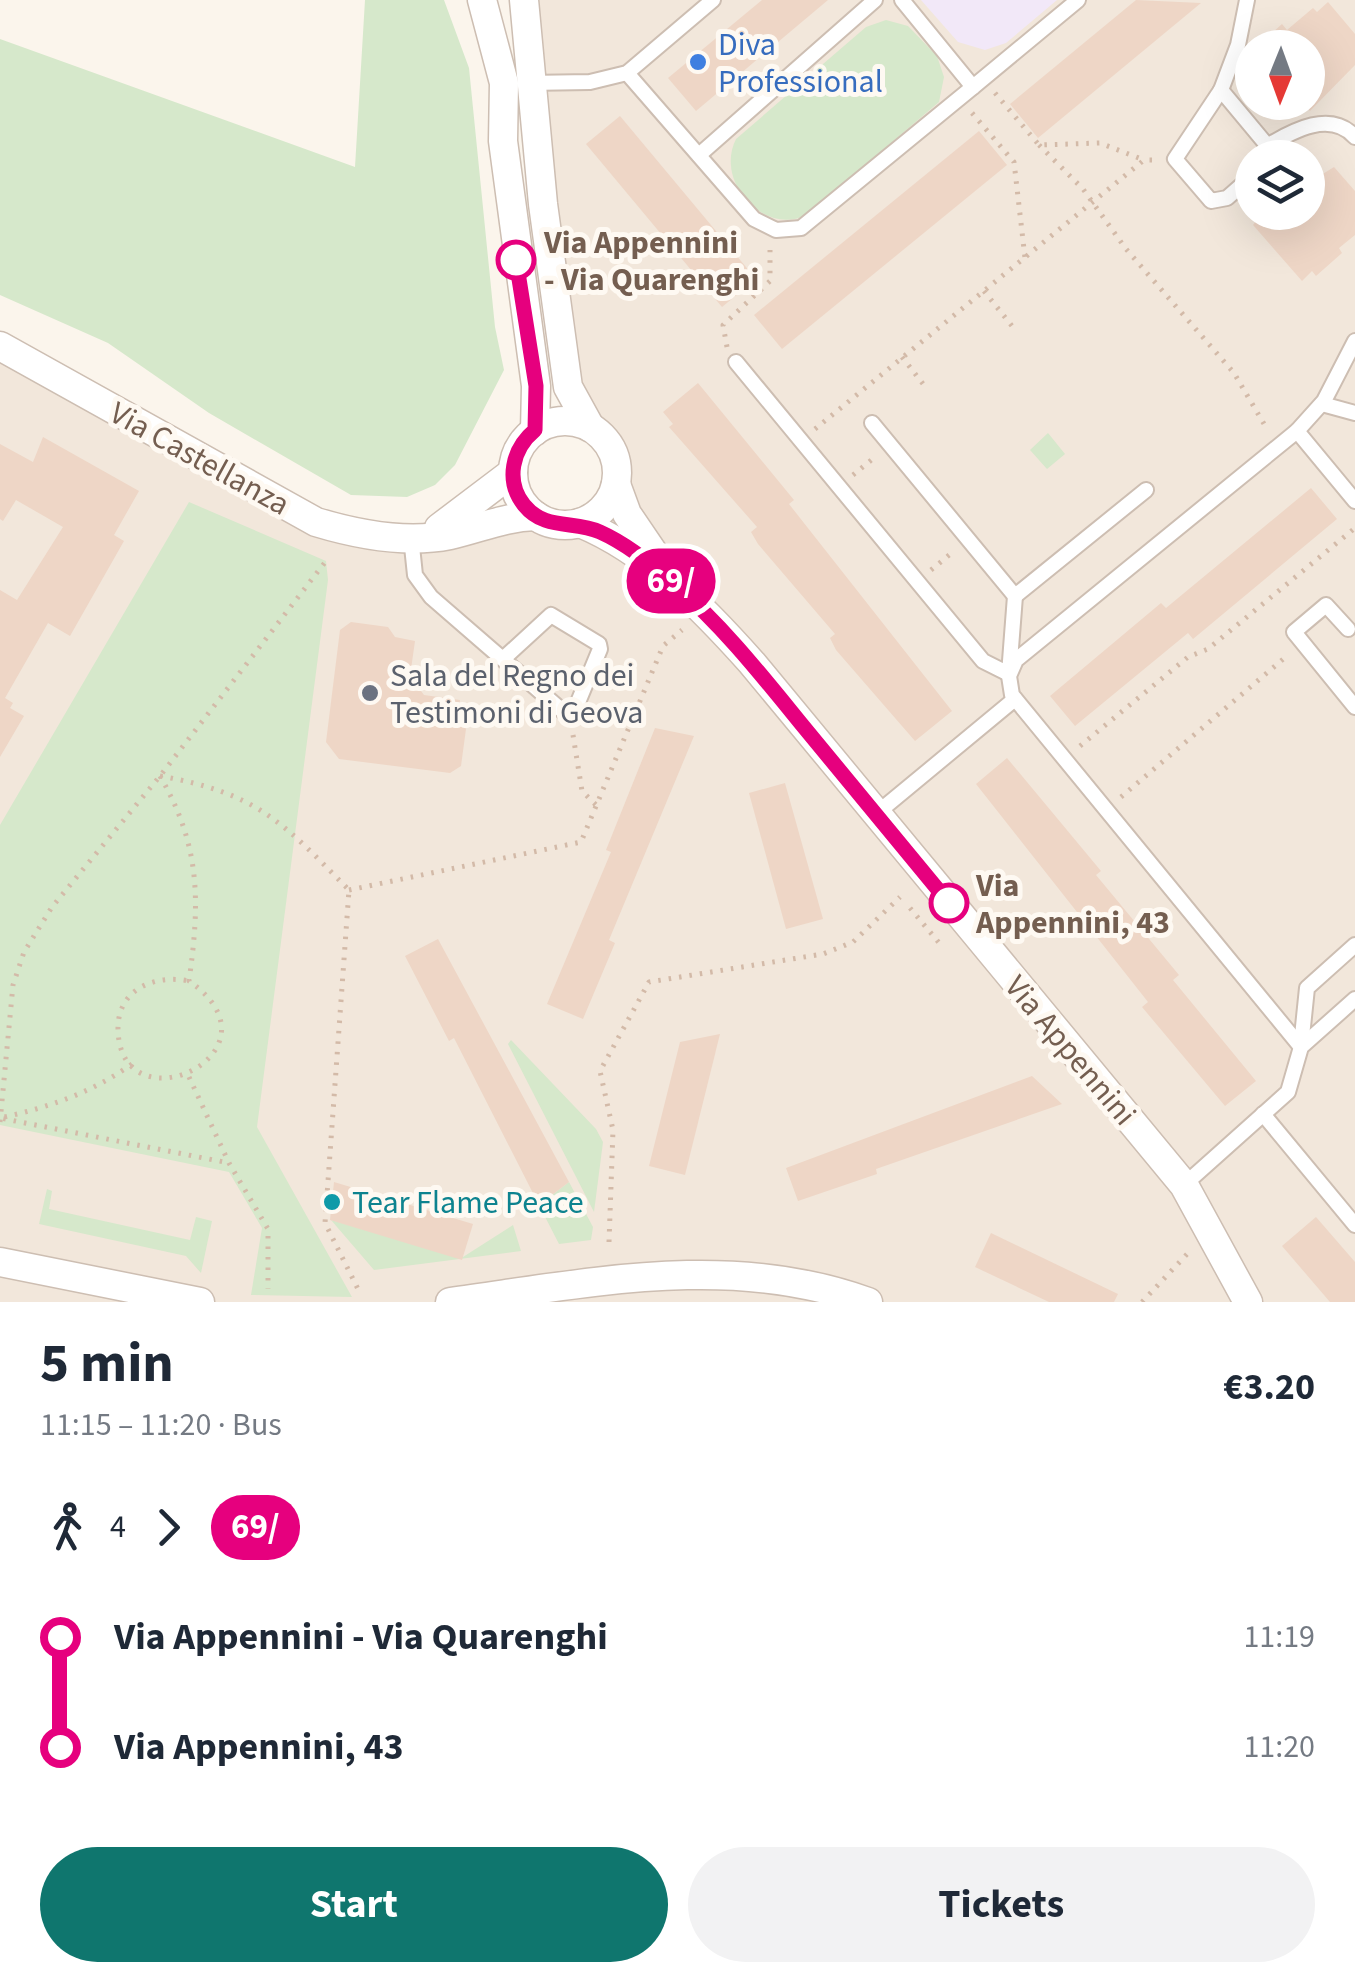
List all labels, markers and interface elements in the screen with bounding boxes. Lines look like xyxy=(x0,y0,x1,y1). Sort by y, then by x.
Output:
place label: Diva Professional xyxy=(718,22,883,105)
north arrow xyxy=(1235,30,1325,120)
map controls xyxy=(1235,30,1325,230)
marker: Diva Professional xyxy=(687,51,709,73)
button: layers xyxy=(1235,140,1325,230)
place label: Via Appennini - Via Quarenghi xyxy=(543,220,759,303)
marker: Via Appennini - Via Quarenghi xyxy=(497,241,535,279)
street label: Via Castellanza xyxy=(101,390,298,527)
line badge: 69/ xyxy=(614,548,728,614)
text: 69/ xyxy=(647,556,695,606)
place label: Sala del Regno dei Testimoni di Geova xyxy=(390,653,643,736)
marker: Sala del Regno dei Testimoni di Geova xyxy=(359,682,381,704)
place label: Via Appennini, 43 xyxy=(975,863,1170,946)
marker: Via Appennini, 43 xyxy=(930,884,968,922)
street label: Via Appennini xyxy=(994,965,1147,1136)
place label: Tear Flame Peace xyxy=(352,1180,584,1226)
marker: Tear Flame Peace xyxy=(321,1191,343,1213)
text: 5 min xyxy=(40,1325,174,1403)
text: €3.20 xyxy=(1223,1360,1315,1414)
text: 11:15 – 11:20 · Bus xyxy=(40,1402,282,1448)
icon: walk xyxy=(40,1500,95,1555)
icon: forward xyxy=(141,1500,196,1555)
text: 69/ xyxy=(231,1502,280,1552)
text: 4 xyxy=(110,1504,126,1550)
text: Via Appennini - Via Quarenghi xyxy=(114,1610,608,1664)
text: 11:19 xyxy=(1243,1614,1315,1660)
text: Via Appennini, 43 xyxy=(114,1720,404,1774)
text: 11:20 xyxy=(1243,1724,1315,1770)
button: Start xyxy=(40,1847,668,1962)
button: Tickets xyxy=(688,1847,1315,1962)

